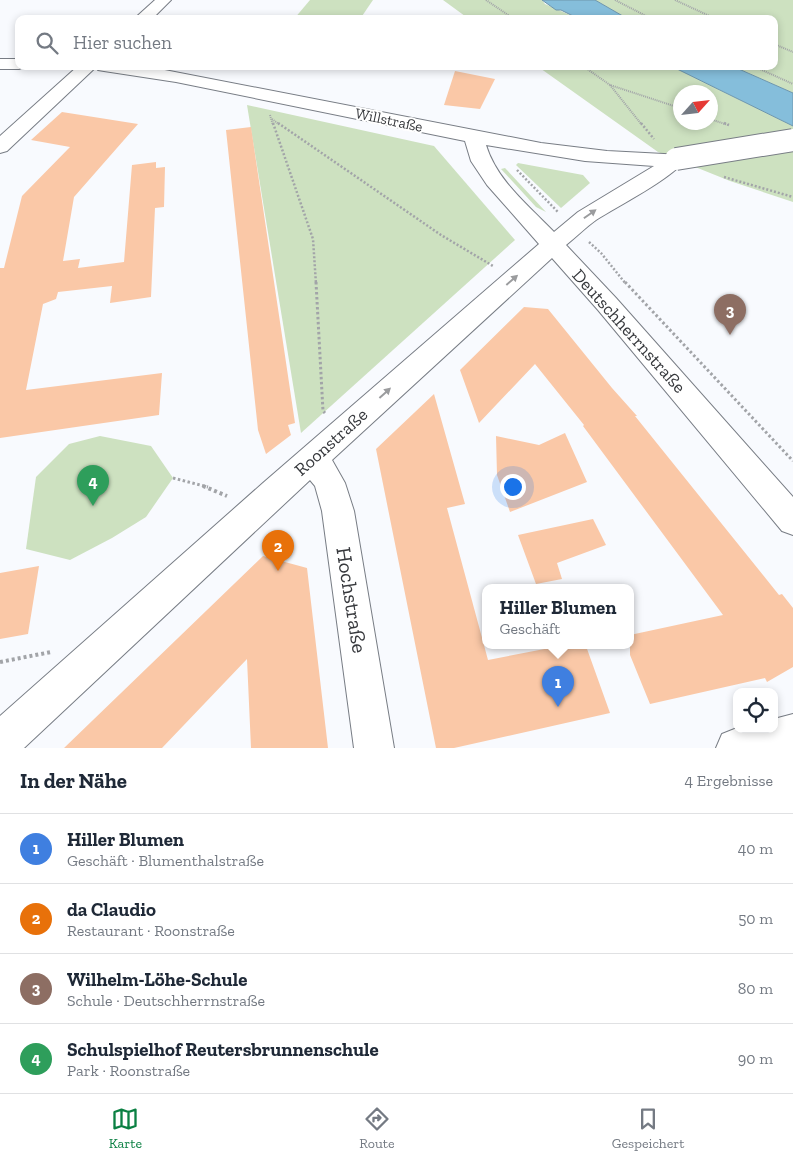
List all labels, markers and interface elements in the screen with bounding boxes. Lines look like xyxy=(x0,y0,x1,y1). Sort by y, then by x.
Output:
search box xyxy=(15,15,778,70)
icon: search xyxy=(33,29,61,57)
text: Hier suchen xyxy=(73,31,172,54)
north arrow xyxy=(673,85,718,130)
street label: Willstraße xyxy=(354,104,424,136)
one-way arrow xyxy=(583,209,597,219)
street label: Deutschherrnstraße xyxy=(568,264,690,398)
one-way arrow xyxy=(505,275,518,286)
pin: 3 xyxy=(714,294,746,335)
one-way arrow xyxy=(379,387,391,399)
street label: Roonstraße xyxy=(290,403,372,481)
pin: 4 xyxy=(77,465,109,506)
your location xyxy=(500,474,526,500)
pin: 2 xyxy=(262,530,294,571)
street label: Hochstraße xyxy=(331,545,373,655)
popup xyxy=(482,584,634,649)
text: Hiller Blumen xyxy=(499,596,617,619)
text: Geschäft xyxy=(499,619,560,638)
pin: 1 xyxy=(542,666,574,707)
map controls xyxy=(733,688,778,733)
button: locate xyxy=(733,688,778,733)
text: In der Nähe xyxy=(20,768,127,793)
text: 4 Ergebnisse xyxy=(685,771,773,790)
text: Hiller Blumen xyxy=(67,828,184,851)
text: 1 xyxy=(33,839,39,858)
text: 40 m xyxy=(738,839,773,858)
text: Geschäft · Blumenthalstraße xyxy=(67,851,264,870)
text: da Claudio xyxy=(67,898,156,921)
text: 2 xyxy=(32,909,40,928)
text: 50 m xyxy=(738,909,773,928)
text: Restaurant · Roonstraße xyxy=(67,921,235,940)
text: Wilhelm-Löhe-Schule xyxy=(67,968,247,991)
text: 3 xyxy=(32,979,40,998)
text: 80 m xyxy=(738,979,773,998)
text: Schule · Deutschherrnstraße xyxy=(67,991,265,1010)
text: Schulspielhof Reutersbrunnenschule xyxy=(67,1038,379,1061)
text: 4 xyxy=(31,1049,41,1068)
text: 90 m xyxy=(738,1049,773,1068)
text: Park · Roonstraße xyxy=(67,1061,190,1080)
tab: Karte xyxy=(109,1105,142,1152)
tab: Route xyxy=(359,1105,395,1152)
tab: Gespeichert xyxy=(612,1105,684,1152)

